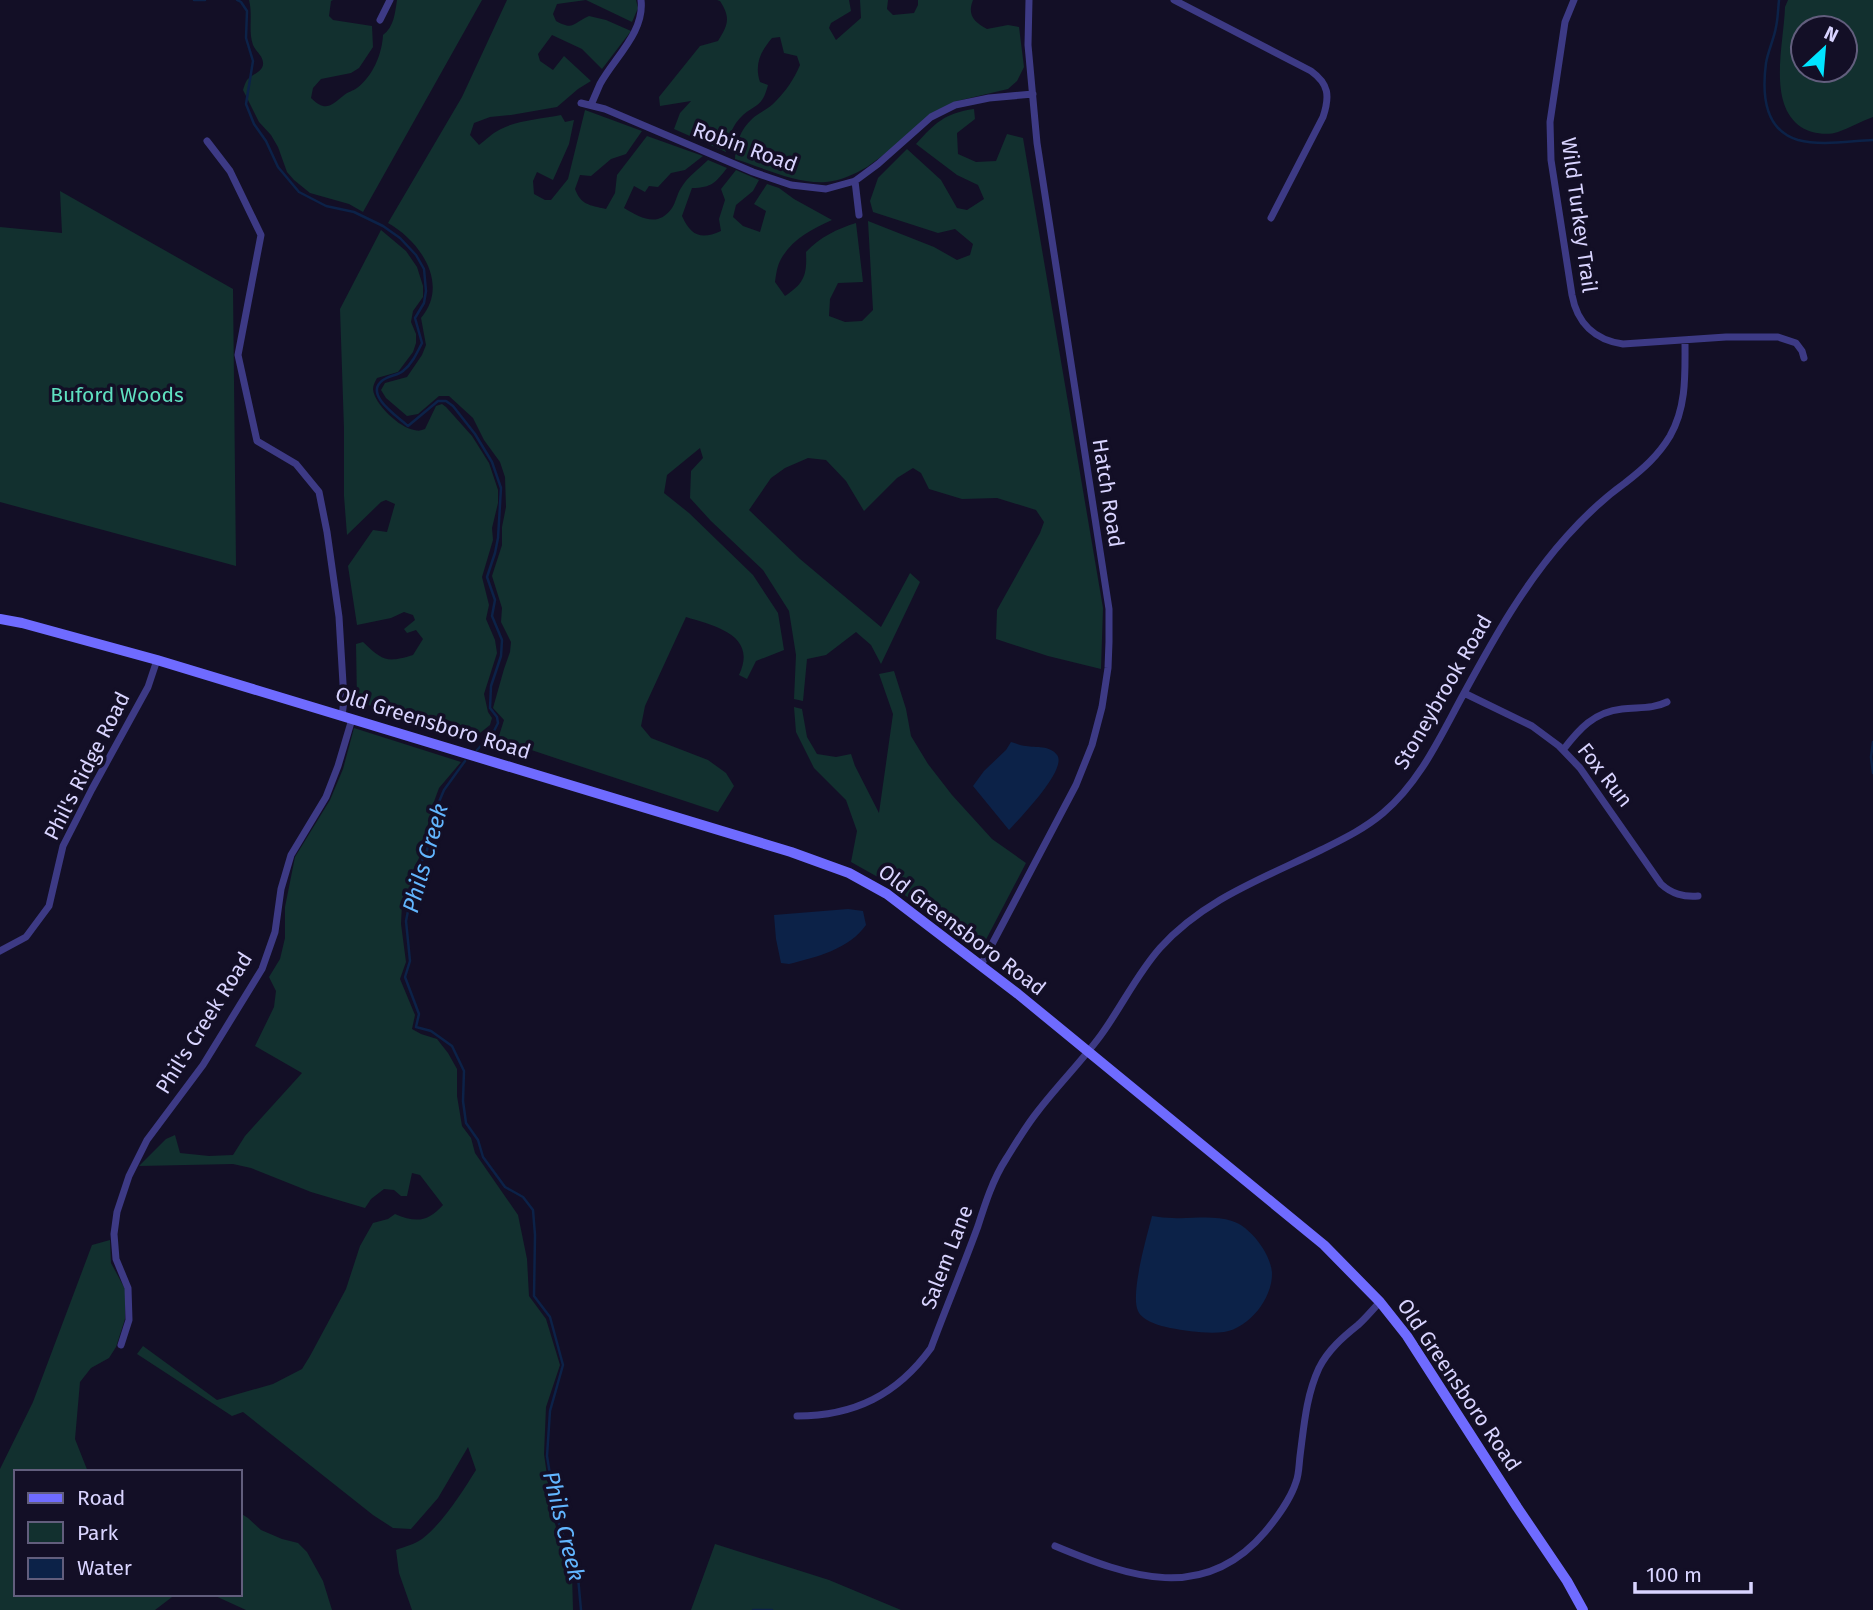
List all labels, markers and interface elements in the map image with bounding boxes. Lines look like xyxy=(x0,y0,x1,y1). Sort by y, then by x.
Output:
north arrow xyxy=(1789,14,1859,84)
text: N xyxy=(1821,21,1842,47)
street label: Robin Road xyxy=(689,116,801,178)
street label: Wild Turkey Trail xyxy=(1555,136,1603,294)
park label: Buford Woods xyxy=(50,382,184,408)
street label: Hatch Road xyxy=(1087,437,1129,549)
street label: Stoneybrook Road xyxy=(1388,610,1498,774)
street label: Old Greensboro Road xyxy=(332,681,534,765)
street label: Phil's Ridge Road xyxy=(38,688,136,844)
street label: Fox Run xyxy=(1572,738,1638,812)
water label: Phils Creek xyxy=(396,800,454,916)
street label: Old Greensboro Road xyxy=(873,859,1051,1001)
street label: Phil's Creek Road xyxy=(150,947,258,1099)
street label: Salem Lane xyxy=(915,1201,979,1313)
street label: Old Greensboro Road xyxy=(1391,1294,1527,1476)
water label: Phils Creek xyxy=(537,1468,591,1584)
legend xyxy=(14,1470,242,1596)
text: Road xyxy=(77,1485,125,1511)
text: Park xyxy=(77,1520,119,1546)
scale bar xyxy=(1635,1550,1750,1594)
text: Water xyxy=(77,1555,132,1581)
text: 100 m xyxy=(1646,1562,1702,1588)

